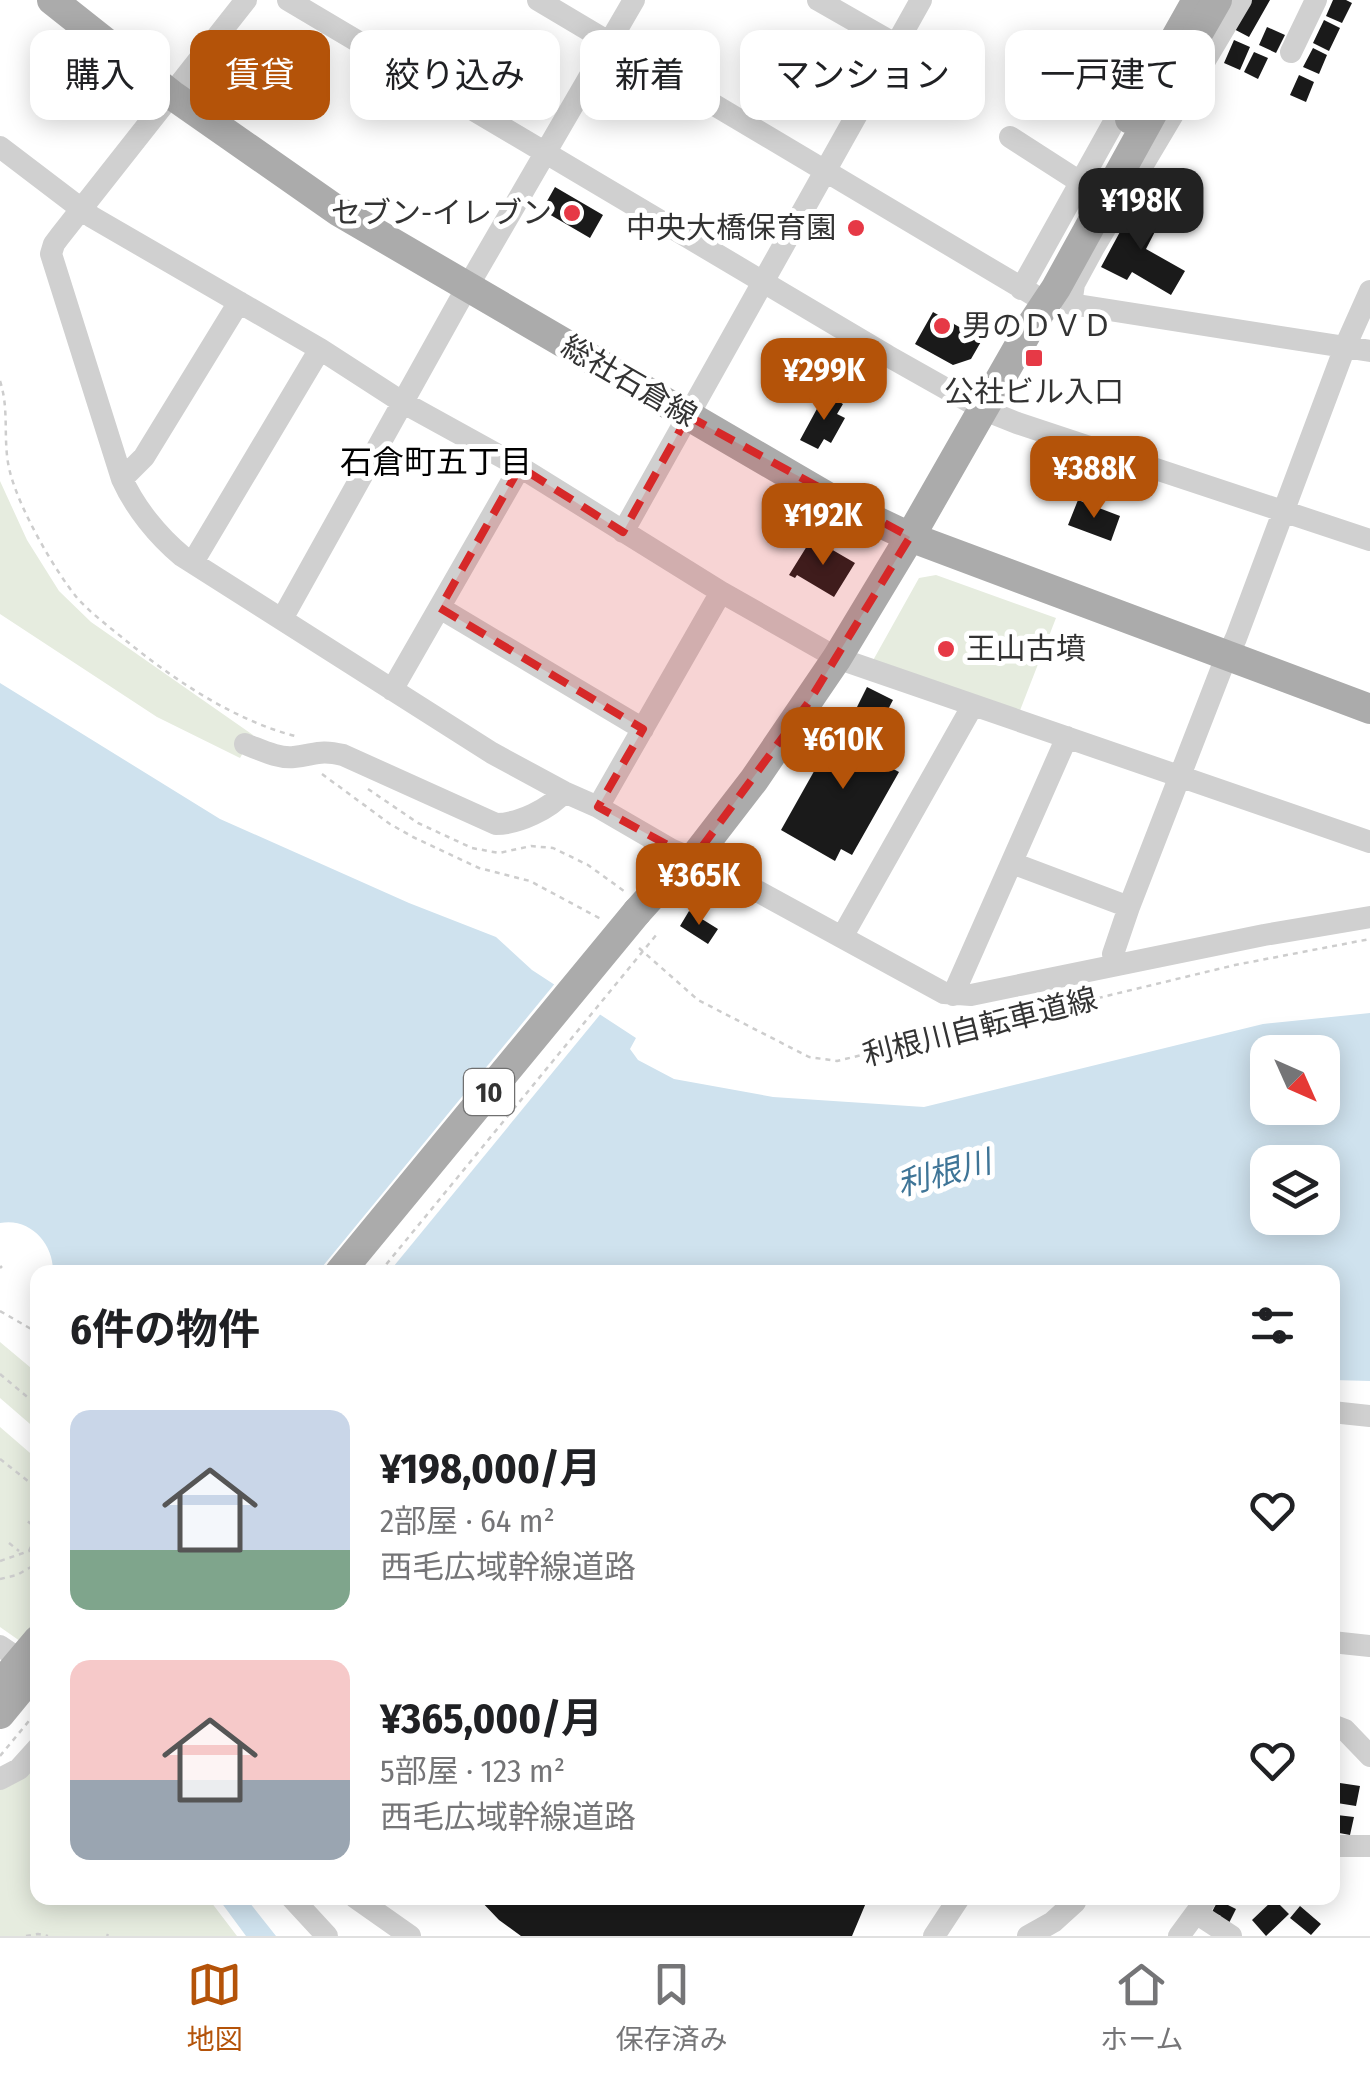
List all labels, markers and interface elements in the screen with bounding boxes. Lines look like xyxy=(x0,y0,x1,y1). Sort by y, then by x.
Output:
chip: 購入 xyxy=(30,30,170,120)
chip: 賃貸 xyxy=(190,30,330,120)
chip: 絞り込み xyxy=(350,30,560,120)
chip: 新着 xyxy=(580,30,720,120)
chip: マンション xyxy=(740,30,985,120)
chip: 一戸建て xyxy=(1005,30,1215,120)
pin: ¥198K xyxy=(1071,168,1211,253)
text: ¥198K xyxy=(1100,181,1182,219)
place label: セブン-イレブン xyxy=(331,195,552,231)
marker: セブン-イレブン xyxy=(561,202,583,224)
place label: 中央大橋保育園 xyxy=(626,210,836,246)
marker: 中央大橋保育園 xyxy=(845,217,867,239)
place label: 男のＤＶＤ xyxy=(962,308,1112,344)
marker: 男のＤＶＤ xyxy=(931,315,953,337)
street label: 総社石倉線 xyxy=(555,328,703,434)
pin: ¥299K xyxy=(754,338,894,423)
marker: 公社ビル入口 xyxy=(1023,347,1045,369)
text: ¥299K xyxy=(783,351,865,389)
place label: 公社ビル入口 xyxy=(944,374,1124,410)
pin: ¥388K xyxy=(1024,436,1164,521)
district label: 石倉町五丁目 xyxy=(340,443,532,481)
text: ¥388K xyxy=(1052,449,1136,487)
pin: ¥192K xyxy=(753,483,893,568)
text: ¥192K xyxy=(784,496,862,534)
place label: 王山古墳 xyxy=(966,631,1086,667)
marker: 王山古墳 xyxy=(935,638,957,660)
pin: ¥610K xyxy=(773,707,913,792)
text: ¥610K xyxy=(803,720,883,758)
pin: ¥365K xyxy=(629,843,769,928)
text: ¥365K xyxy=(658,856,740,894)
street label: 利根川自転車道線 xyxy=(859,981,1101,1073)
north arrow xyxy=(1250,1035,1340,1125)
map controls xyxy=(1250,1035,1340,1235)
road number: 10 xyxy=(464,1069,514,1115)
water label: 利根川 xyxy=(893,1141,998,1204)
button: layers xyxy=(1250,1145,1340,1235)
icon: filters xyxy=(1245,1298,1300,1353)
text: 6件の物件 xyxy=(70,1305,260,1355)
text: ¥198,000/月 xyxy=(380,1444,601,1494)
icon: home xyxy=(150,1450,270,1570)
icon: heart xyxy=(1245,1483,1300,1538)
text: 2部屋 · 64 m² xyxy=(380,1502,555,1540)
text: 西毛広域幹線道路 xyxy=(380,1548,636,1586)
text: ¥365,000/月 xyxy=(380,1694,603,1744)
icon: home xyxy=(150,1700,270,1820)
icon: heart xyxy=(1245,1733,1300,1788)
text: 5部屋 · 123 m² xyxy=(380,1752,565,1790)
text: 西毛広域幹線道路 xyxy=(380,1798,636,1836)
tab: 地図 xyxy=(186,1957,242,2057)
tab: 保存済み xyxy=(615,1957,727,2057)
tab: ホーム xyxy=(1100,1957,1184,2057)

